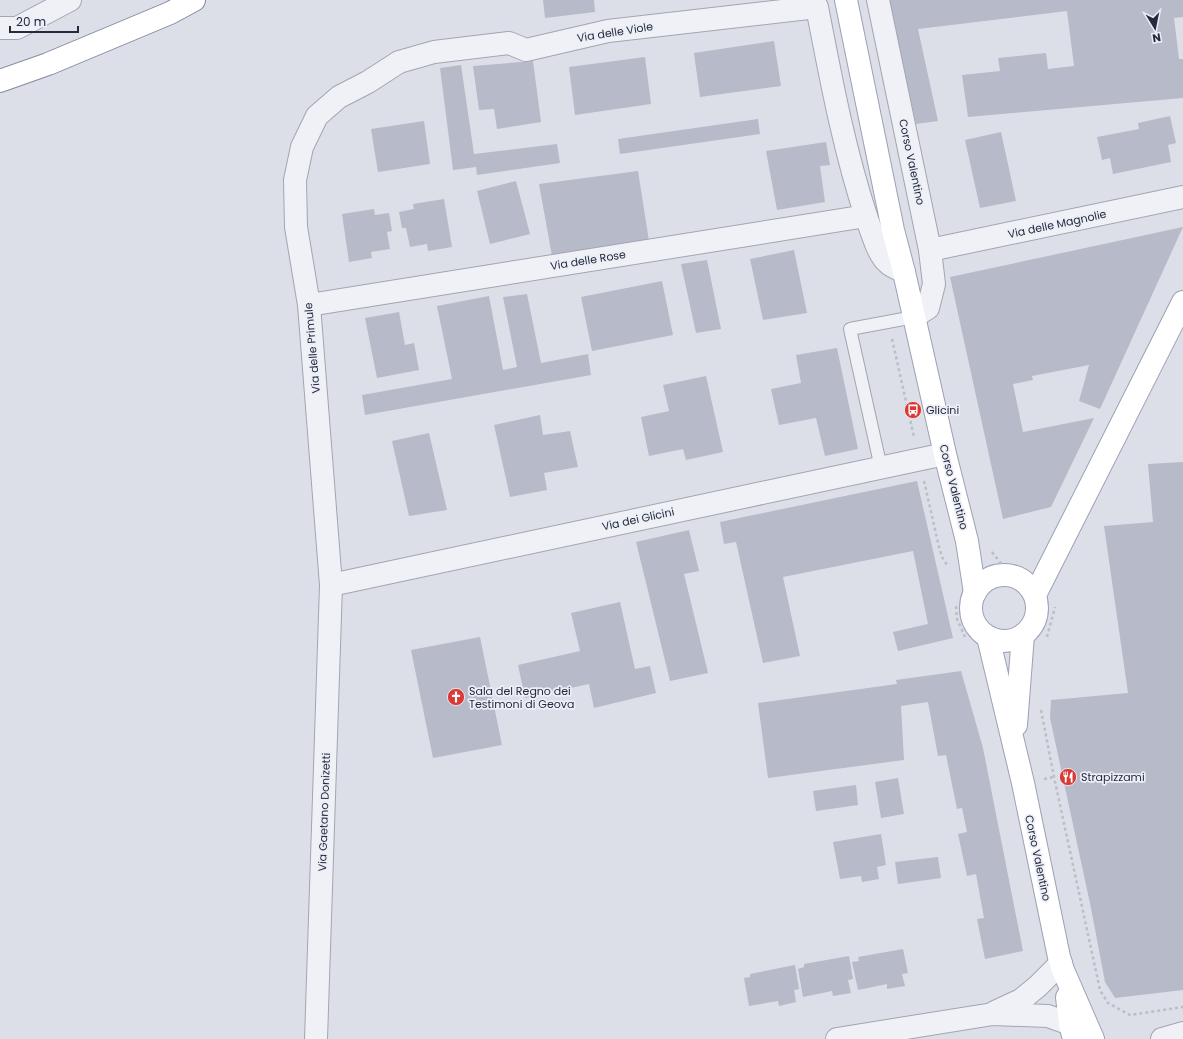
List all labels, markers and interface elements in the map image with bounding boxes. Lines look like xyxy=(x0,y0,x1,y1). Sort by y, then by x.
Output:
scale bar xyxy=(10,8,78,34)
north arrow xyxy=(1135,8,1175,48)
text: 20 m xyxy=(16,13,46,30)
street label: Via delle Viole xyxy=(576,18,654,46)
text: N xyxy=(1151,29,1162,46)
street label: Corso Valentino xyxy=(895,117,929,207)
street label: Via delle Magnolie xyxy=(1006,206,1108,242)
street label: Via delle Rose xyxy=(549,246,627,274)
street label: Via delle Primule xyxy=(300,302,324,394)
bus stop icon: Glicini xyxy=(903,400,923,420)
place label: Glicini xyxy=(926,402,959,418)
street label: Corso Valentino xyxy=(936,443,972,531)
street label: Via dei Glicini xyxy=(600,503,676,534)
place label: Sala del Regno dei Testimoni di Geova xyxy=(469,683,574,712)
church icon: Sala del Regno dei Testimoni di Geova xyxy=(446,687,466,707)
street label: Via Gaetano Donizetti xyxy=(314,752,334,872)
restaurant icon: Strapizzami xyxy=(1058,767,1078,787)
place label: Strapizzami xyxy=(1081,769,1145,785)
street label: Corso Valentino xyxy=(1021,813,1055,903)

